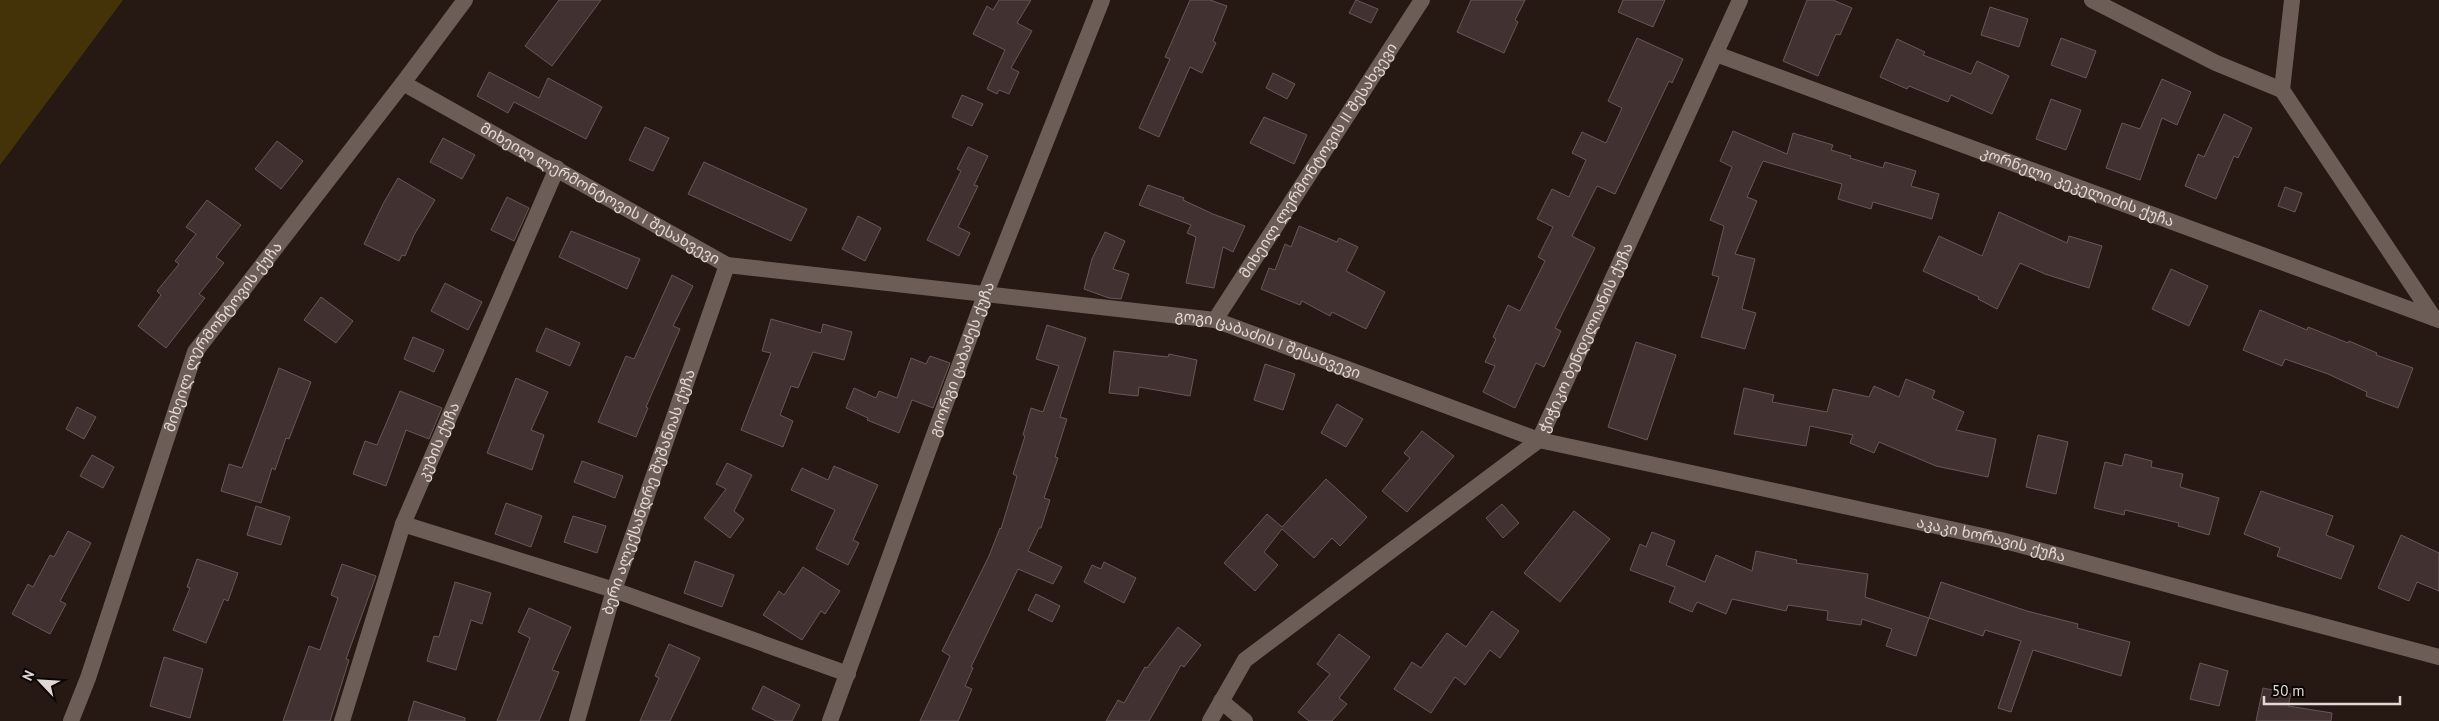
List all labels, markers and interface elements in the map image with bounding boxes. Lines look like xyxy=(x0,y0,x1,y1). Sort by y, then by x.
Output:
street label: მიხეილ ლერმონტოვის II შესახვევი xyxy=(1235,39,1401,282)
street label: მიხეილ ლერმონტოვის I შესახვევი xyxy=(477,118,724,268)
street label: კორნელი კეკელიძის ქუჩა xyxy=(1978,142,2177,231)
street label: მიხეილ ლერმონტოვის ქუჩა xyxy=(159,238,286,434)
street label: ჭიჭიკო ბენდელიანის ქუჩა xyxy=(1534,240,1637,435)
street label: გიორგი ცაბაძეს ქუჩა xyxy=(924,279,998,439)
street label: გოგი ცაბაძის I შესახვევი xyxy=(1174,306,1364,382)
street label: ბერი ალექსანდრე შუშანიას ქუჩა xyxy=(597,367,699,617)
street label: კუბის ქუჩა xyxy=(413,399,463,483)
street label: აკაკი ხორავის ქუჩა xyxy=(1915,512,2068,566)
north arrow xyxy=(15,656,65,706)
text: N xyxy=(18,668,38,683)
scale bar xyxy=(2264,674,2400,706)
text: 50 m xyxy=(2272,681,2305,700)

